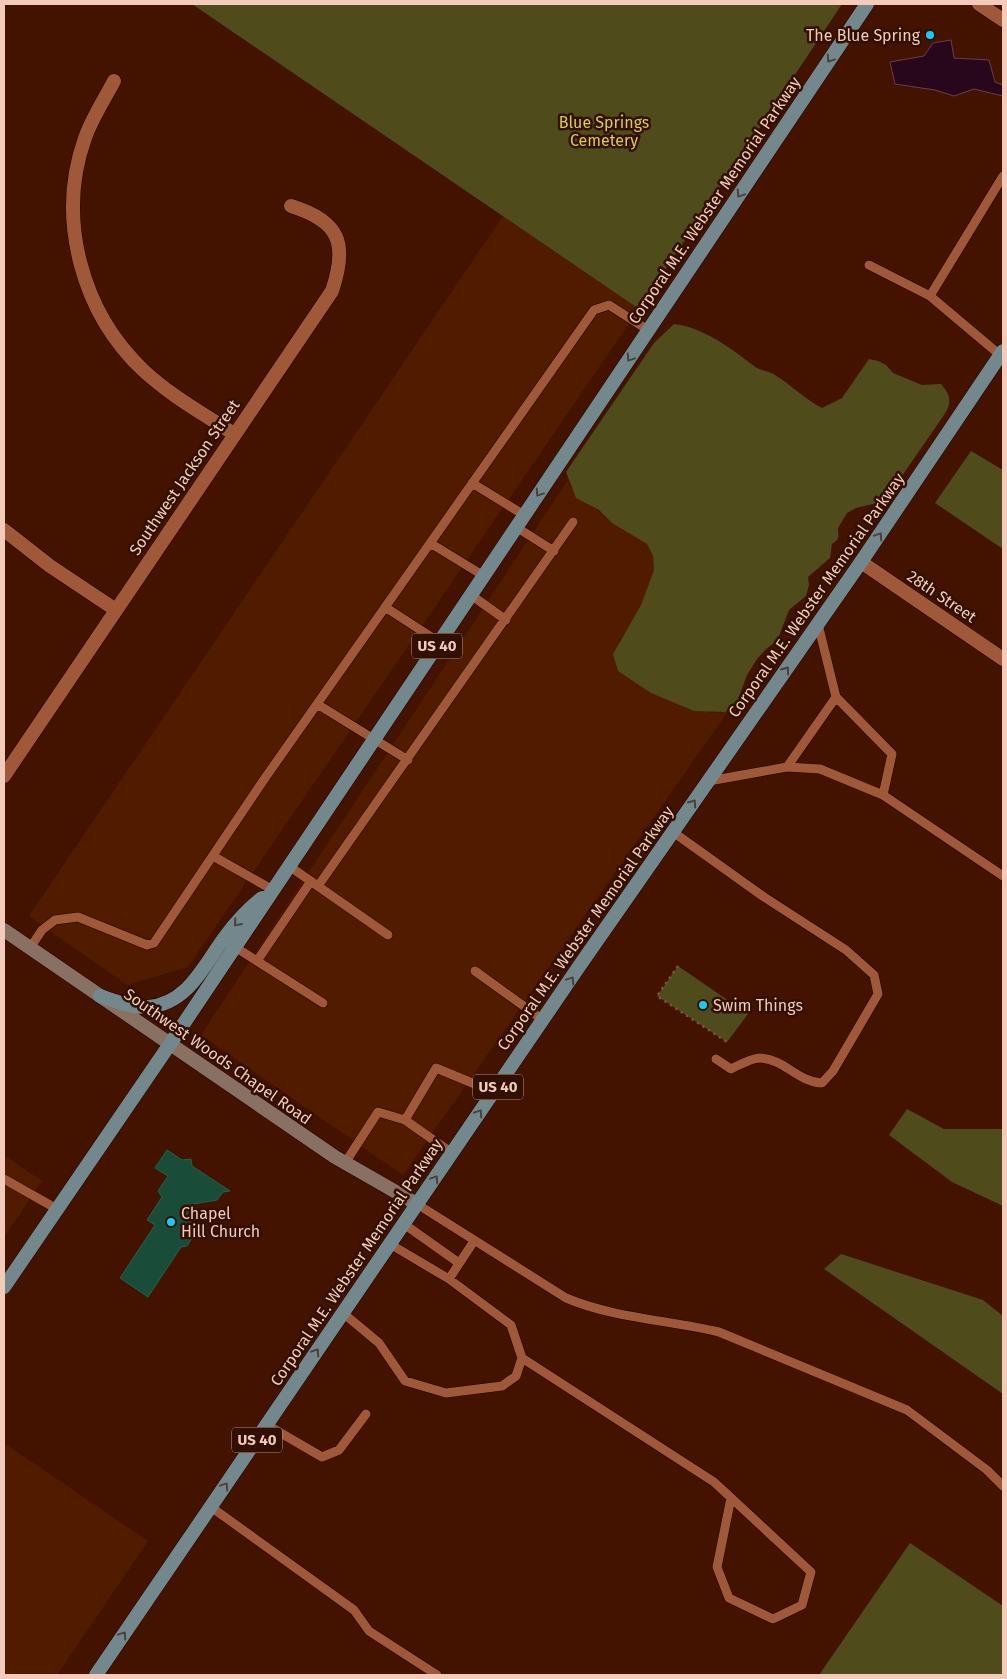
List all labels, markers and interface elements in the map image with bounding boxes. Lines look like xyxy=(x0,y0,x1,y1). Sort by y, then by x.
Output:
place label: The Blue Spring xyxy=(806,26,921,45)
marker: The Blue Spring xyxy=(924,29,936,41)
one-way arrow xyxy=(827,53,836,63)
street label: Corporal M.E. Webster Memorial Parkway xyxy=(624,73,805,327)
park label: Blue Springs Cemetery xyxy=(559,113,649,150)
one-way arrow xyxy=(737,188,746,198)
one-way arrow xyxy=(627,352,636,362)
street label: Southwest Jackson Street xyxy=(125,396,244,559)
street label: Corporal M.E. Webster Memorial Parkway xyxy=(724,469,909,721)
one-way arrow xyxy=(536,487,545,496)
one-way arrow xyxy=(873,532,882,542)
street label: 28th Street xyxy=(903,566,980,627)
road number: US 40 xyxy=(412,634,462,658)
one-way arrow xyxy=(780,666,789,675)
one-way arrow xyxy=(687,799,696,809)
street label: Corporal M.E. Webster Memorial Parkway xyxy=(493,802,678,1054)
one-way arrow xyxy=(234,917,243,926)
one-way arrow xyxy=(564,976,574,985)
street label: Southwest Woods Chapel Road xyxy=(120,984,315,1128)
place label: Swim Things xyxy=(713,996,803,1015)
marker: Swim Things xyxy=(697,999,709,1011)
road number: US 40 xyxy=(473,1074,523,1100)
one-way arrow xyxy=(473,1109,483,1118)
street label: Corporal M.E. Webster Memorial Parkway xyxy=(266,1135,447,1389)
one-way arrow xyxy=(428,1175,438,1184)
place label: Chapel Hill Church xyxy=(181,1204,260,1241)
marker: Chapel Hill Church xyxy=(165,1216,177,1228)
one-way arrow xyxy=(310,1348,319,1358)
road number: US 40 xyxy=(232,1428,282,1452)
one-way arrow xyxy=(219,1483,228,1492)
one-way arrow xyxy=(117,1631,126,1641)

